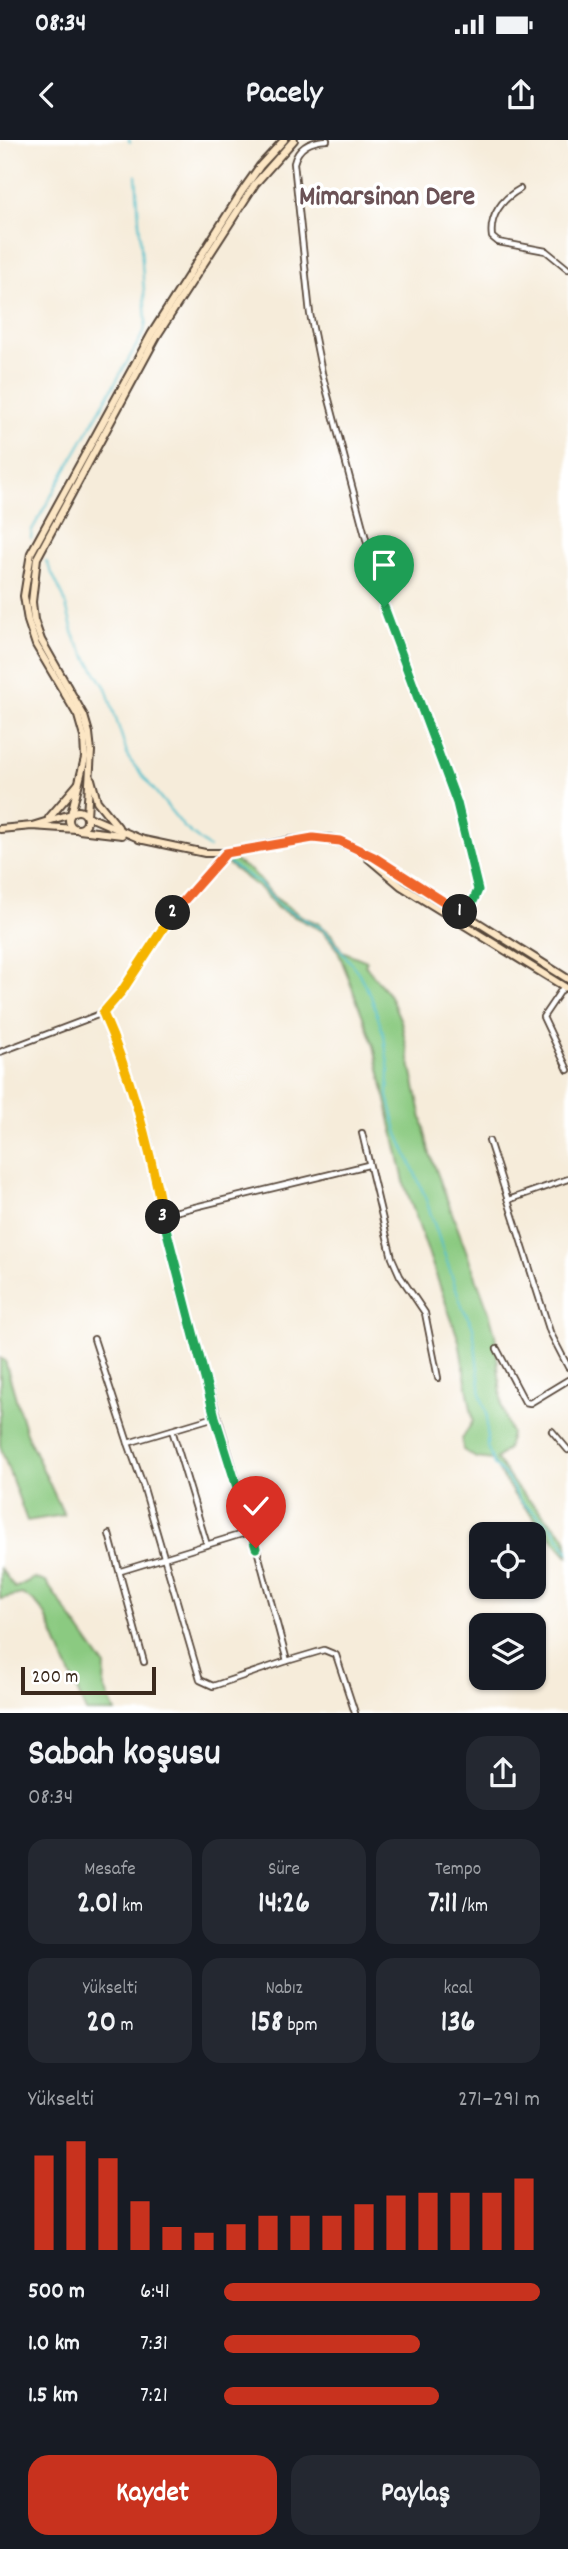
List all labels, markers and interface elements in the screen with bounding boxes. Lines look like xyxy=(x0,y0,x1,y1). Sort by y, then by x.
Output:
text: 08:34 xyxy=(35,6,86,43)
text: Pacely xyxy=(245,72,323,118)
icon: back xyxy=(28,76,66,114)
icon: share xyxy=(502,76,540,114)
district label: Mimarsinan Dere xyxy=(299,179,475,219)
pin xyxy=(354,535,414,607)
icon: arrive xyxy=(365,546,403,584)
pin: 1 xyxy=(442,894,477,930)
pin: 2 xyxy=(156,896,190,930)
text: 1 xyxy=(457,898,462,925)
text: 2 xyxy=(168,899,177,926)
pin: 3 xyxy=(146,1200,180,1234)
text: 3 xyxy=(158,1203,167,1230)
pin xyxy=(226,1476,286,1548)
icon: check xyxy=(237,1487,275,1525)
map controls xyxy=(469,1522,546,1690)
button: locate xyxy=(469,1522,546,1599)
button: layers xyxy=(469,1613,546,1690)
scale bar xyxy=(21,1664,156,1695)
text: 200 m xyxy=(32,1665,78,1692)
text: Sabah koşusu xyxy=(28,1728,221,1783)
button: share xyxy=(466,1736,540,1810)
text: 08:34 xyxy=(28,1782,73,1815)
text: Mesafe xyxy=(84,1857,136,1884)
text: Süre xyxy=(268,1857,300,1884)
text: Tempo xyxy=(435,1857,481,1884)
text: 2.01 xyxy=(77,1884,118,1927)
text: 14:26 xyxy=(258,1884,310,1927)
text: 7:11 xyxy=(428,1884,458,1927)
text: km xyxy=(118,1894,143,1921)
text: /km xyxy=(458,1894,488,1921)
text: Yükselti xyxy=(83,1976,137,2003)
text: Nabız xyxy=(265,1976,303,2003)
text: kcal xyxy=(444,1976,472,2003)
text: 20 xyxy=(87,2003,116,2046)
text: 158 xyxy=(251,2003,283,2046)
text: 136 xyxy=(441,2003,475,2046)
text: m xyxy=(116,2013,133,2040)
text: bpm xyxy=(283,2013,317,2040)
text: Yükselti xyxy=(28,2084,94,2117)
text: 271–291 m xyxy=(458,2084,540,2117)
text: 500 m xyxy=(28,2276,85,2309)
text: 6:41 xyxy=(140,2276,170,2309)
text: 1.0 km xyxy=(28,2328,80,2361)
text: 7:31 xyxy=(140,2328,168,2361)
text: 1.5 km xyxy=(28,2380,78,2413)
text: 7:21 xyxy=(140,2380,168,2413)
button: Kaydet xyxy=(28,2455,277,2535)
button: Paylaş xyxy=(291,2455,540,2535)

